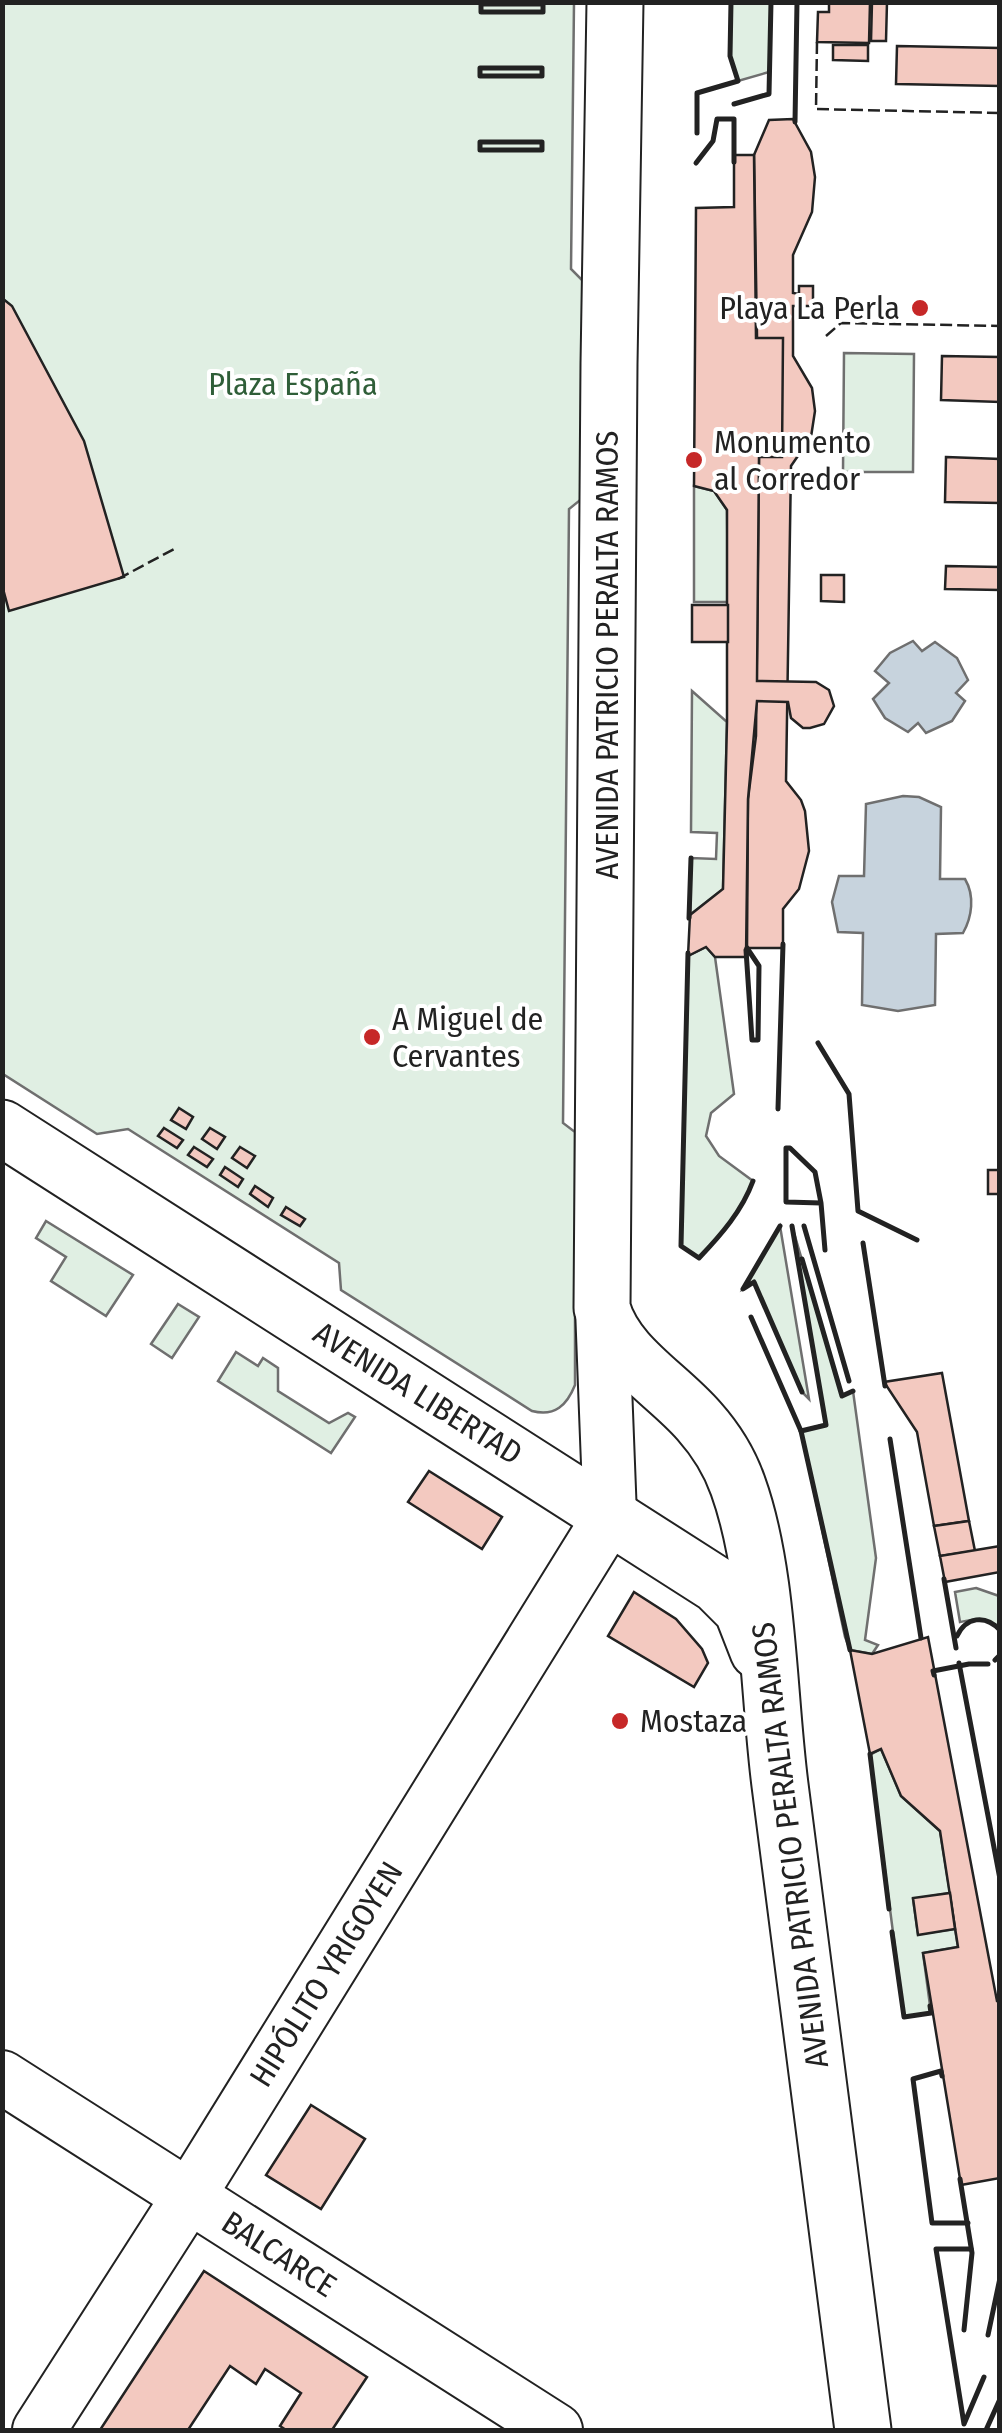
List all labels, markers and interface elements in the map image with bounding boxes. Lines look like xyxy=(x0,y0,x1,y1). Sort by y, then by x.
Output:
place label: Playa La Perla xyxy=(719,289,900,327)
marker: Playa La Perla xyxy=(909,297,931,319)
park label: Plaza España xyxy=(208,365,378,403)
place label: Monumento al Corredor xyxy=(714,423,871,498)
street label: AVENIDA PATRICIO PERALTA RAMOS xyxy=(588,431,626,879)
marker: Monumento al Corredor xyxy=(683,449,705,471)
place label: A Miguel de Cervantes xyxy=(392,1000,543,1075)
marker: A Miguel de Cervantes xyxy=(361,1026,383,1048)
street label: AVENIDA LIBERTAD xyxy=(307,1314,529,1472)
street label: AVENIDA PATRICIO PERALTA RAMOS xyxy=(744,1620,836,2070)
place label: Mostaza xyxy=(640,1702,747,1740)
marker: Mostaza xyxy=(609,1710,631,1732)
street label: HIPÓLITO YRIGOYEN xyxy=(242,1855,410,2093)
street label: BALCARCE xyxy=(215,2203,343,2305)

